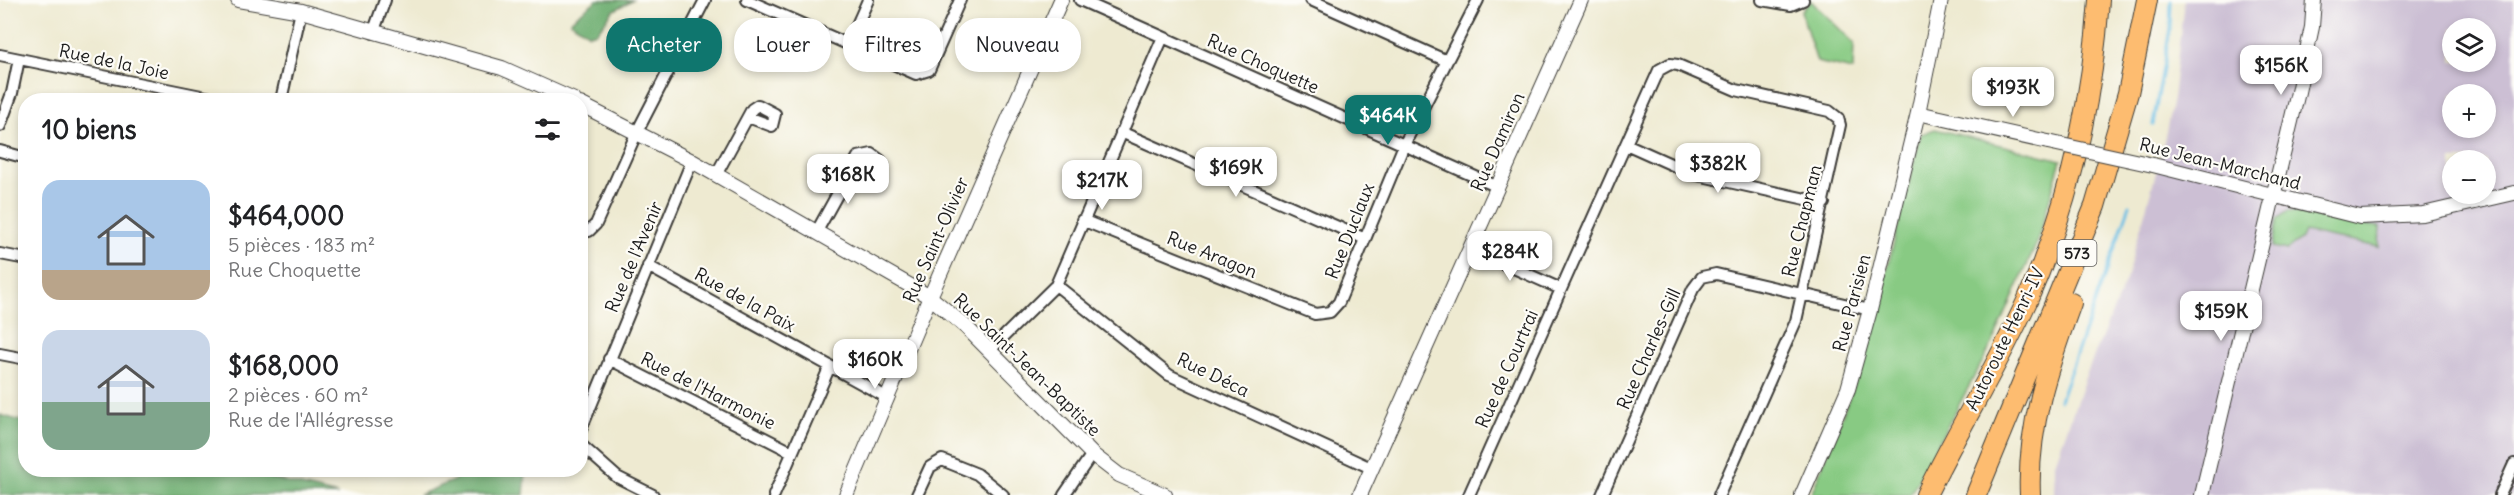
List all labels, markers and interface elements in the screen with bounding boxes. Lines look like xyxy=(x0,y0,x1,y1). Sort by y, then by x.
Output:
chip: Acheter xyxy=(606,18,722,72)
chip: Louer xyxy=(734,18,831,72)
chip: Filtres xyxy=(843,18,943,72)
chip: Nouveau xyxy=(955,18,1081,72)
map controls xyxy=(2442,18,2496,204)
button: layers xyxy=(2442,18,2496,72)
street label: Rue Choquette xyxy=(1204,29,1323,98)
street label: Rue de la Joie xyxy=(57,39,171,84)
pin: $156K xyxy=(2239,45,2323,96)
text: $156K xyxy=(2254,52,2308,77)
pin: $193K xyxy=(1971,67,2055,118)
text: $193K xyxy=(1986,74,2040,99)
button: + xyxy=(2442,84,2496,138)
street label: Rue Damiron xyxy=(1465,89,1530,195)
pin: $464K xyxy=(1346,95,1430,146)
text: $464K xyxy=(1359,102,1417,127)
text: 10 biens xyxy=(42,113,137,146)
icon: filters xyxy=(531,113,564,146)
street label: Rue Jean-Marchand xyxy=(2137,132,2304,195)
pin: $382K xyxy=(1676,143,1760,194)
pin: $169K xyxy=(1194,147,1278,198)
text: $382K xyxy=(1689,150,1747,175)
button: − xyxy=(2442,150,2496,204)
pin: $168K xyxy=(806,154,890,205)
text: $169K xyxy=(1209,154,1263,179)
pin: $217K xyxy=(1060,160,1144,211)
text: $168K xyxy=(821,161,875,186)
street label: Rue Chapman xyxy=(1776,162,1827,279)
text: $217K xyxy=(1076,167,1128,192)
street label: Rue Saint-Olivier xyxy=(897,173,974,306)
street label: Rue Duclaux xyxy=(1320,179,1379,282)
street label: Rue de l'Avenir xyxy=(600,197,668,316)
text: $464,000 xyxy=(228,199,344,232)
icon: home xyxy=(90,204,162,276)
street label: Rue Aragon xyxy=(1164,226,1261,283)
pin: $284K xyxy=(1468,231,1552,282)
text: 5 pièces · 183 m² xyxy=(228,232,375,257)
text: $284K xyxy=(1481,238,1539,263)
road number: 573 xyxy=(2058,240,2096,266)
street label: Rue Parisien xyxy=(1827,252,1876,354)
text: Rue Choquette xyxy=(228,257,361,282)
street label: Rue de la Paix xyxy=(691,262,800,337)
street label: Autoroute Henri-IV xyxy=(1960,263,2049,414)
street label: Rue Charles-Gill xyxy=(1612,285,1686,413)
street label: Rue Saint-Jean-Baptiste xyxy=(949,288,1106,441)
pin: $159K xyxy=(2179,291,2263,342)
text: $159K xyxy=(2194,298,2248,323)
street label: Rue de Courtrai xyxy=(1470,306,1543,432)
pin: $160K xyxy=(833,339,917,390)
text: $160K xyxy=(847,346,903,371)
street label: Rue de l'Harmonie xyxy=(637,347,780,434)
street label: Rue Déca xyxy=(1173,347,1253,402)
text: $168,000 xyxy=(228,349,339,382)
icon: home xyxy=(90,354,162,426)
text: 2 pièces · 60 m² xyxy=(228,382,369,407)
text: Rue de l'Allégresse xyxy=(228,407,394,432)

